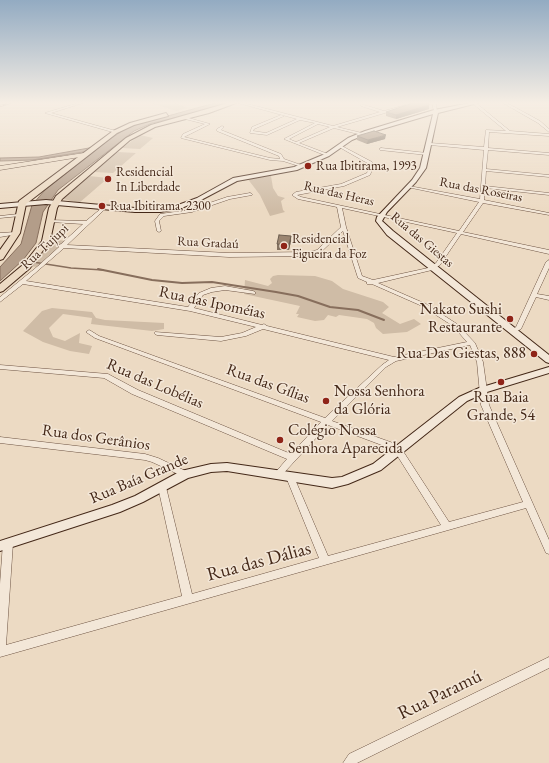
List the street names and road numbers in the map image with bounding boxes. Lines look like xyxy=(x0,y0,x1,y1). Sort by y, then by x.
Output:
street label: Rua das Roseiras xyxy=(438,174,524,206)
street label: Rua das Heras xyxy=(302,178,376,210)
street label: Rua das Giestas xyxy=(387,209,457,271)
street label: Rua Tujupi xyxy=(18,221,72,273)
street label: Rua Gradaú xyxy=(177,234,239,252)
street label: Rua das Ipoméias xyxy=(157,282,267,324)
street label: Rua das Lobélias xyxy=(104,355,206,413)
street label: Rua das Gílias xyxy=(224,360,312,408)
street label: Rua dos Gerânios xyxy=(41,421,151,455)
street label: Rua Baía Grande xyxy=(87,450,191,508)
street label: Rua das Dálias xyxy=(204,537,314,587)
street label: Rua Paramú xyxy=(394,665,486,725)

